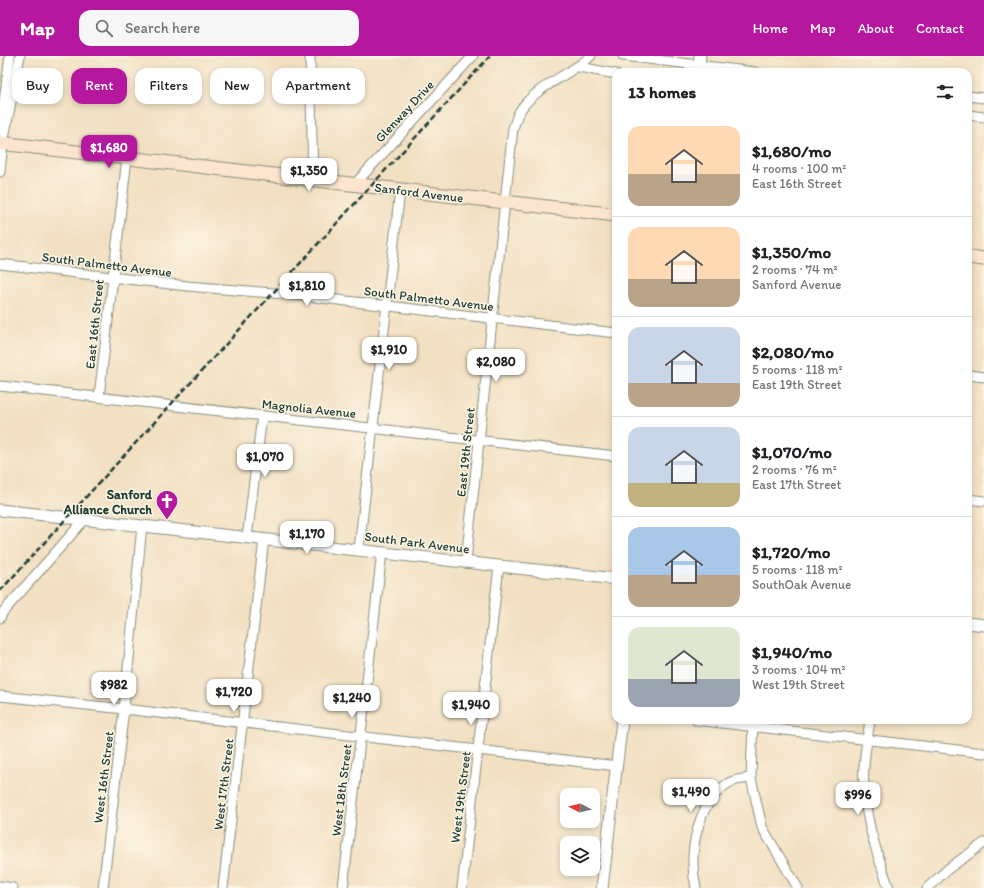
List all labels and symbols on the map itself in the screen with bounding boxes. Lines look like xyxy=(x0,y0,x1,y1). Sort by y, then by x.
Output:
street label: Glenway Drive xyxy=(372,77,437,145)
pin: $1,680 xyxy=(76,135,142,169)
pin: $1,350 xyxy=(276,158,342,192)
street label: Sanford Avenue xyxy=(374,180,464,205)
street label: South Palmetto Avenue xyxy=(41,249,173,280)
pin: $1,810 xyxy=(274,273,340,307)
street label: East 16th Street xyxy=(82,278,107,370)
street label: South Palmetto Avenue xyxy=(363,283,495,314)
pin: $1,910 xyxy=(356,337,422,371)
pin: $2,080 xyxy=(463,349,529,383)
street label: Magnolia Avenue xyxy=(261,396,357,421)
street label: East 19th Street xyxy=(453,407,478,497)
pin: $1,070 xyxy=(232,444,298,478)
place label: Sanford Alliance Church xyxy=(63,487,153,517)
church icon: Sanford Alliance Church xyxy=(154,488,180,521)
pin: $1,170 xyxy=(274,521,340,555)
street label: South Park Avenue xyxy=(364,529,470,556)
pin: $982 xyxy=(90,672,138,706)
pin: $1,720 xyxy=(201,679,267,713)
pin: $1,240 xyxy=(319,685,385,719)
pin: $1,940 xyxy=(438,692,504,726)
street label: West 16th Street xyxy=(90,730,117,824)
street label: West 17th Street xyxy=(210,737,237,831)
street label: West 18th Street xyxy=(328,743,355,837)
street label: West 19th Street xyxy=(447,750,474,844)
pin: $1,490 xyxy=(658,779,724,813)
pin: $996 xyxy=(834,782,882,816)
north arrow xyxy=(560,788,600,828)

